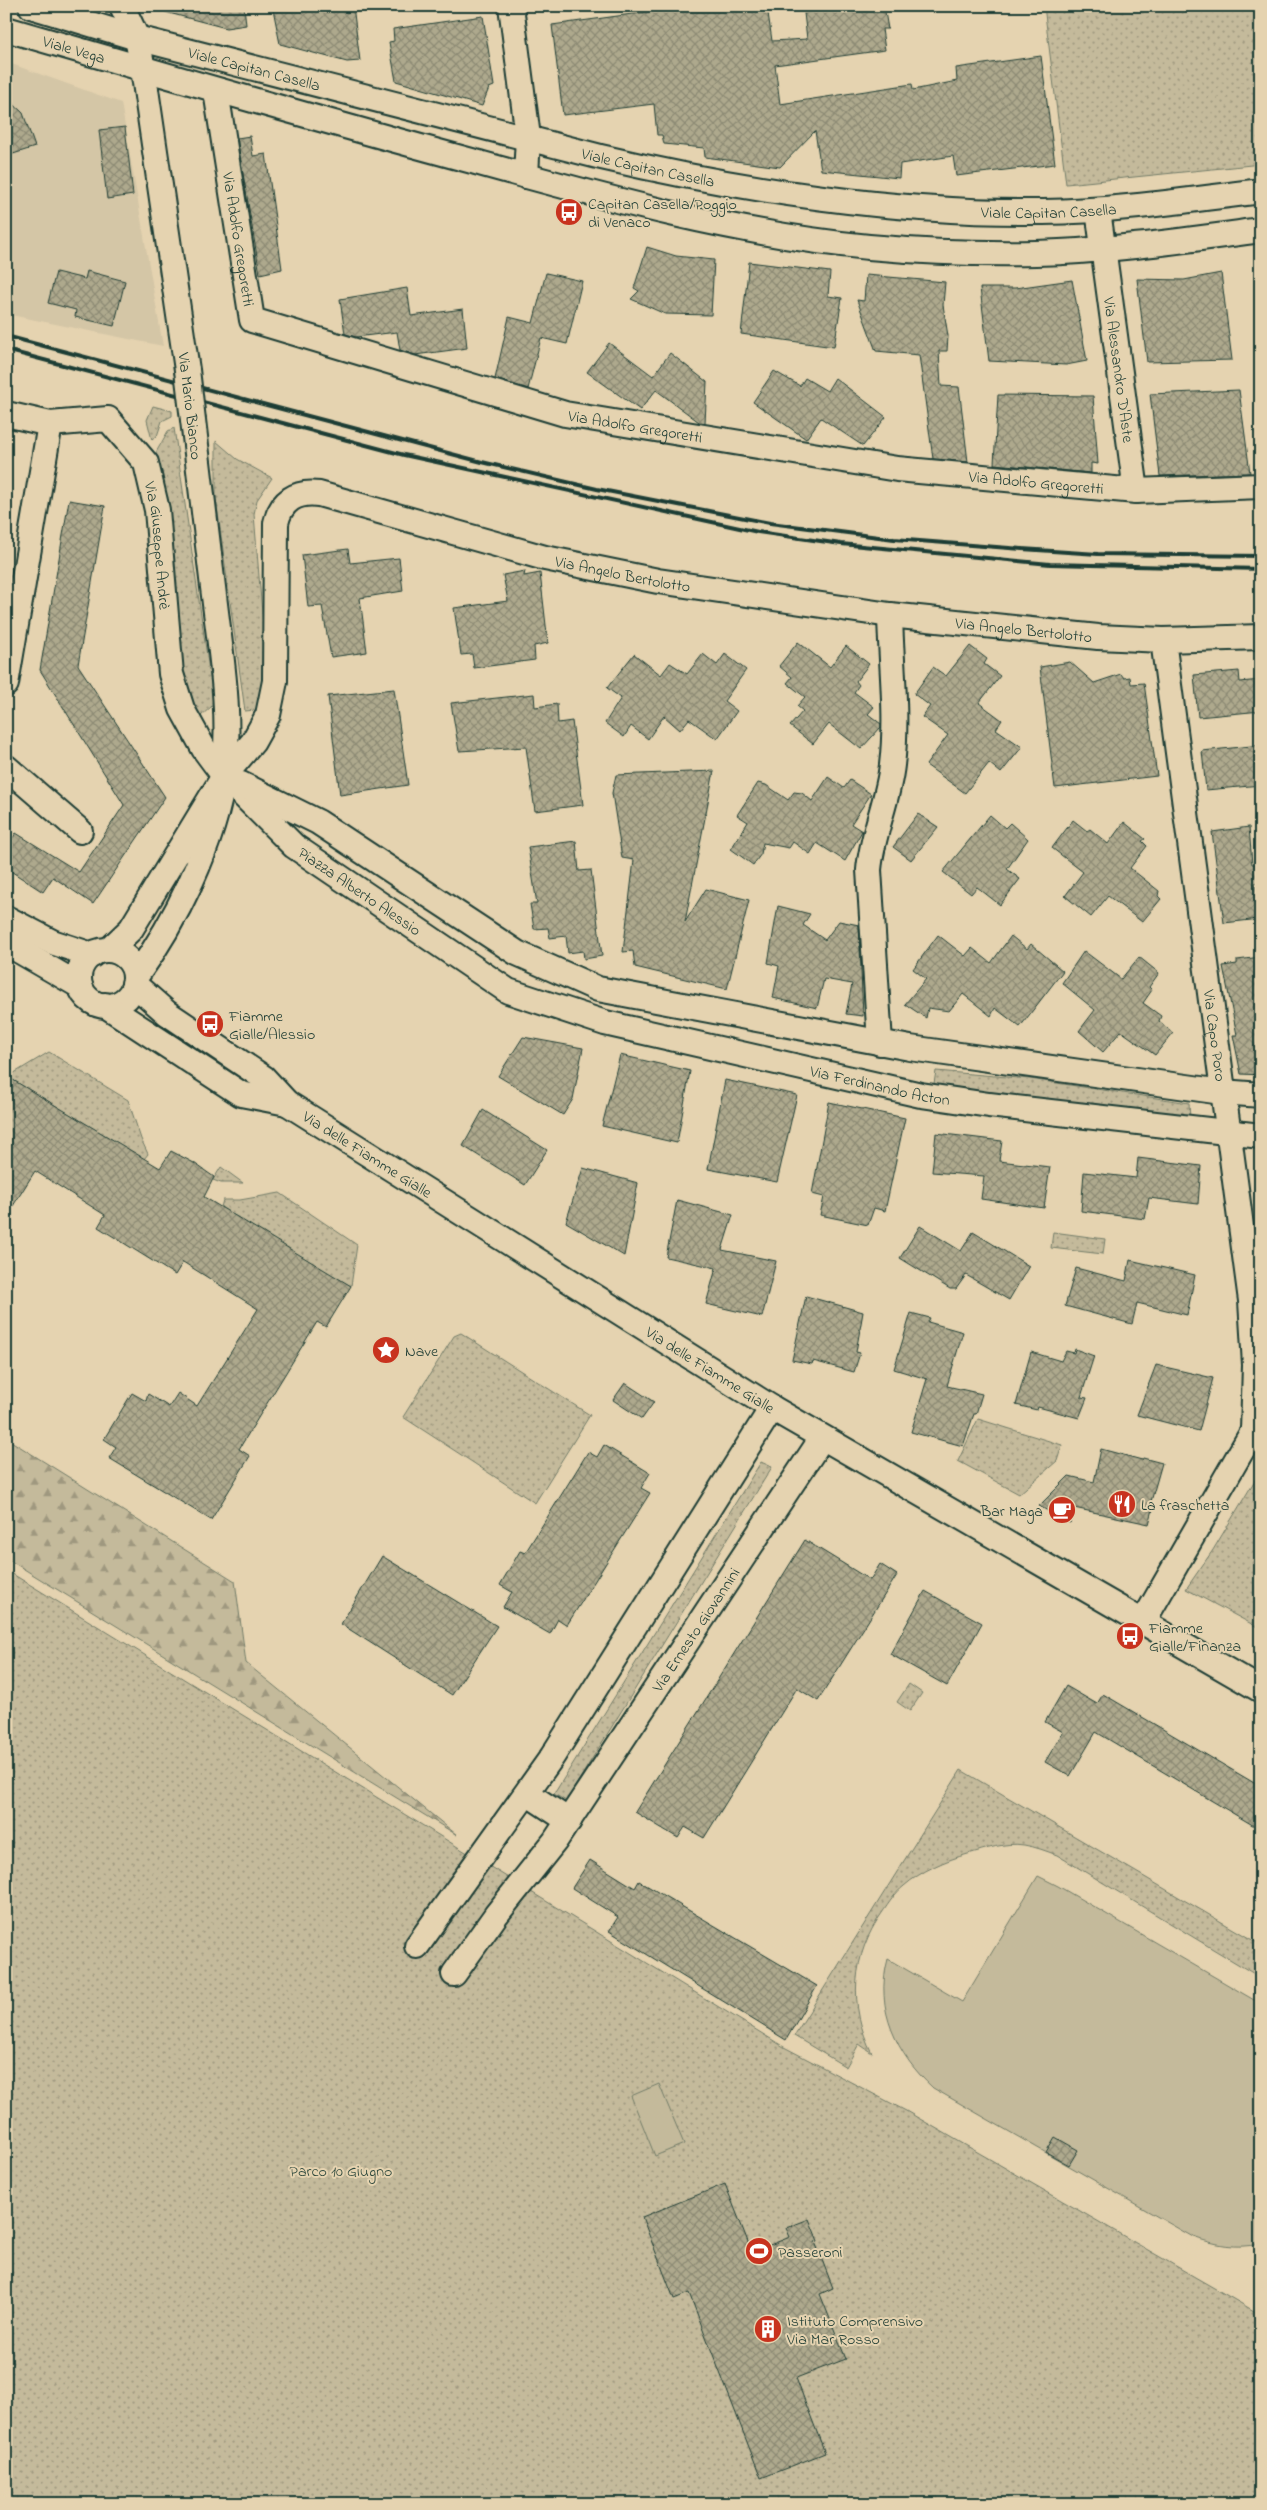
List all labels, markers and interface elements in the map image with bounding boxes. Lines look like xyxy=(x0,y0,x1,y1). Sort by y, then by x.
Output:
street label: Viale Vega xyxy=(38,30,108,71)
street label: Viale Capitan Casella xyxy=(184,41,323,99)
street label: Viale Capitan Casella xyxy=(578,142,716,195)
street label: Via Adolfo Gregoretti xyxy=(215,170,260,308)
place label: Capitan Casella/Poggio di Venaco xyxy=(588,193,737,235)
bus stop icon: Capitan Casella/Poggio di Venaco xyxy=(554,197,584,227)
street label: Viale Capitan Casella xyxy=(980,198,1118,226)
street label: Via Alessandro D'Aste xyxy=(1096,294,1139,445)
street label: Via Mario Bianco xyxy=(170,350,208,461)
street label: Via Adolfo Gregoretti xyxy=(565,405,704,451)
street label: Via Adolfo Gregoretti xyxy=(966,466,1105,502)
street label: Via Giuseppe Andrè xyxy=(137,478,176,611)
street label: Via Angelo Bertolotto xyxy=(552,550,692,600)
street label: Via Angelo Bertolotto xyxy=(953,612,1093,650)
street label: Piazza Alberto Alessio xyxy=(293,842,425,943)
street label: Via Capo Poro xyxy=(1196,987,1232,1083)
place label: Fiamme Gialle/Alessio xyxy=(228,1005,315,1047)
bus stop icon: Fiamme Gialle/Alessio xyxy=(195,1009,225,1039)
street label: Via Ferdinando Acton xyxy=(806,1060,952,1113)
street label: Via delle Fiamme Gialle xyxy=(296,1105,437,1206)
street label: Via delle Fiamme Gialle xyxy=(639,1321,780,1421)
place icon: Nave xyxy=(371,1335,401,1365)
place label: Nave xyxy=(405,1340,439,1364)
restaurant icon: La fraschetta xyxy=(1107,1489,1137,1519)
place label: La fraschetta xyxy=(1141,1494,1230,1518)
cafe icon: Bar Maga xyxy=(1047,1495,1077,1525)
place label: Bar Maga xyxy=(979,1500,1043,1524)
street label: Via Ernesto Giovannini xyxy=(646,1563,747,1698)
place label: Fiamme Gialle/Finanza xyxy=(1148,1617,1241,1659)
bus stop icon: Fiamme Gialle/Finanza xyxy=(1115,1621,1145,1651)
park label: Parco 10 Giugno xyxy=(290,2160,392,2184)
sports icon: Passeroni xyxy=(744,2236,774,2266)
place label: Passeroni xyxy=(778,2241,843,2265)
place label: Istituto Comprensivo Via Mar Rosso xyxy=(786,2310,923,2352)
building icon: Istituto Comprensivo Via Mar Rosso xyxy=(753,2314,783,2344)

